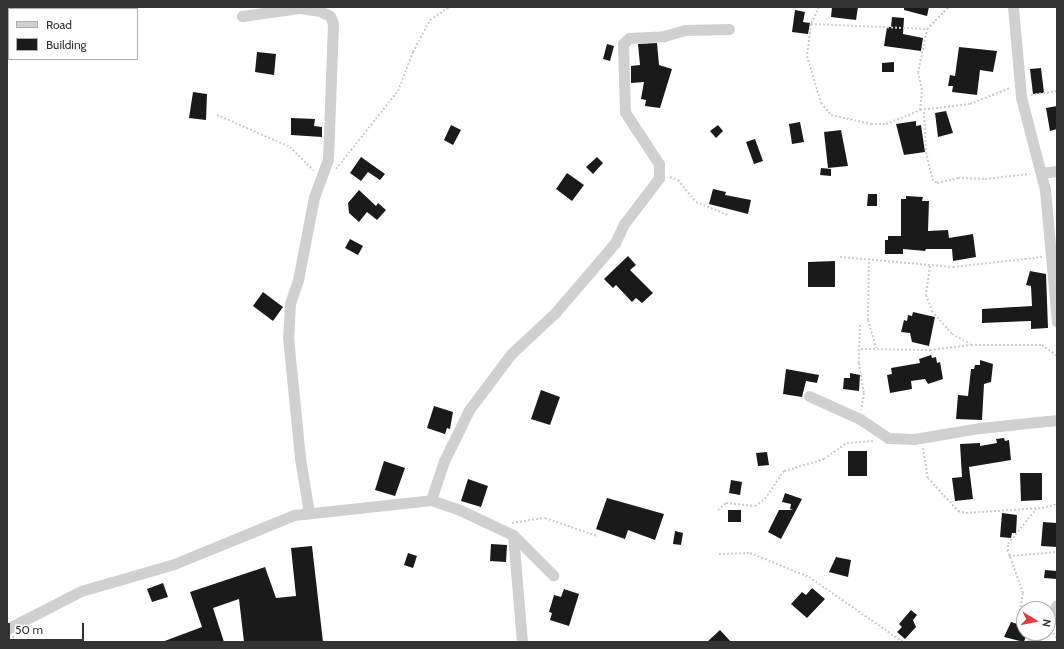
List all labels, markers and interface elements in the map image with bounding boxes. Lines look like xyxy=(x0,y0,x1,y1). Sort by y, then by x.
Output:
legend xyxy=(8,8,138,60)
text: Road xyxy=(46,17,72,32)
text: Building xyxy=(46,37,87,52)
north arrow xyxy=(1016,601,1056,641)
scale bar xyxy=(10,615,86,641)
text: N xyxy=(1039,618,1054,628)
text: 50 m xyxy=(15,622,43,637)

